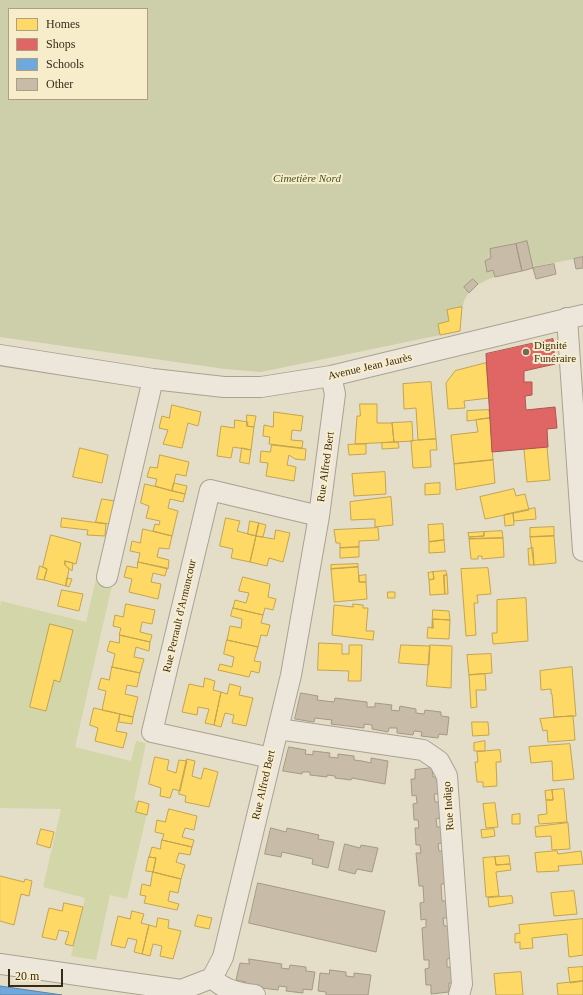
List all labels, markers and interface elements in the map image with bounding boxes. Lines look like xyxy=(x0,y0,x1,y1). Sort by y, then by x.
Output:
legend xyxy=(8,8,148,100)
text: Homes xyxy=(46,17,80,31)
text: Shops xyxy=(46,37,75,51)
text: Schools xyxy=(46,57,84,71)
text: Other xyxy=(46,77,73,91)
park label: Cimetière Nord xyxy=(273,172,341,186)
place label: Dignité Funéraire xyxy=(534,339,576,365)
marker: Dignité Funéraire xyxy=(521,347,531,357)
street label: Avenue Jean Jaurès xyxy=(327,351,413,383)
street label: Rue Alfred Bert xyxy=(315,431,337,503)
street label: Rue Perrault d'Armancour xyxy=(161,558,199,674)
street label: Rue Alfred Bert xyxy=(250,749,278,821)
street label: Rue Indigo xyxy=(441,781,457,831)
scale bar xyxy=(10,961,65,987)
text: 20 m xyxy=(15,969,39,983)

